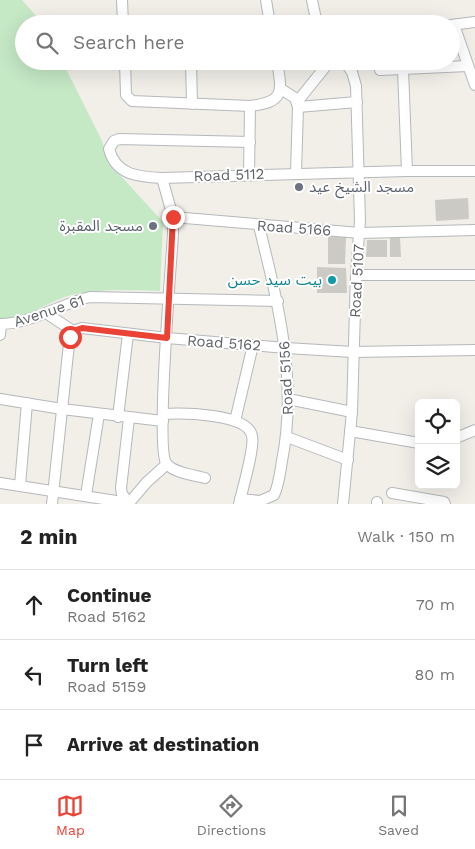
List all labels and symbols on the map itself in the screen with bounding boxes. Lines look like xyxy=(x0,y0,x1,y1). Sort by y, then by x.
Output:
street label: Road 5112 xyxy=(193,165,265,185)
place label: مسجد الشيخ عيد xyxy=(309,178,414,199)
marker: مسجد الشيخ عيد xyxy=(293,181,305,193)
route end xyxy=(162,206,185,229)
street label: Road 5166 xyxy=(256,216,332,240)
place label: مسجد المقبرة xyxy=(60,217,143,235)
marker: مسجد المقبرة xyxy=(147,220,159,232)
street label: Road 5107 xyxy=(346,244,368,318)
place label: بيت سيد حسن xyxy=(228,271,322,289)
marker: بيت سيد حسن xyxy=(326,274,338,286)
street label: Avenue 61 xyxy=(11,291,87,331)
route start xyxy=(59,326,82,349)
street label: Road 5162 xyxy=(186,331,262,355)
street label: Road 5156 xyxy=(275,340,297,416)

